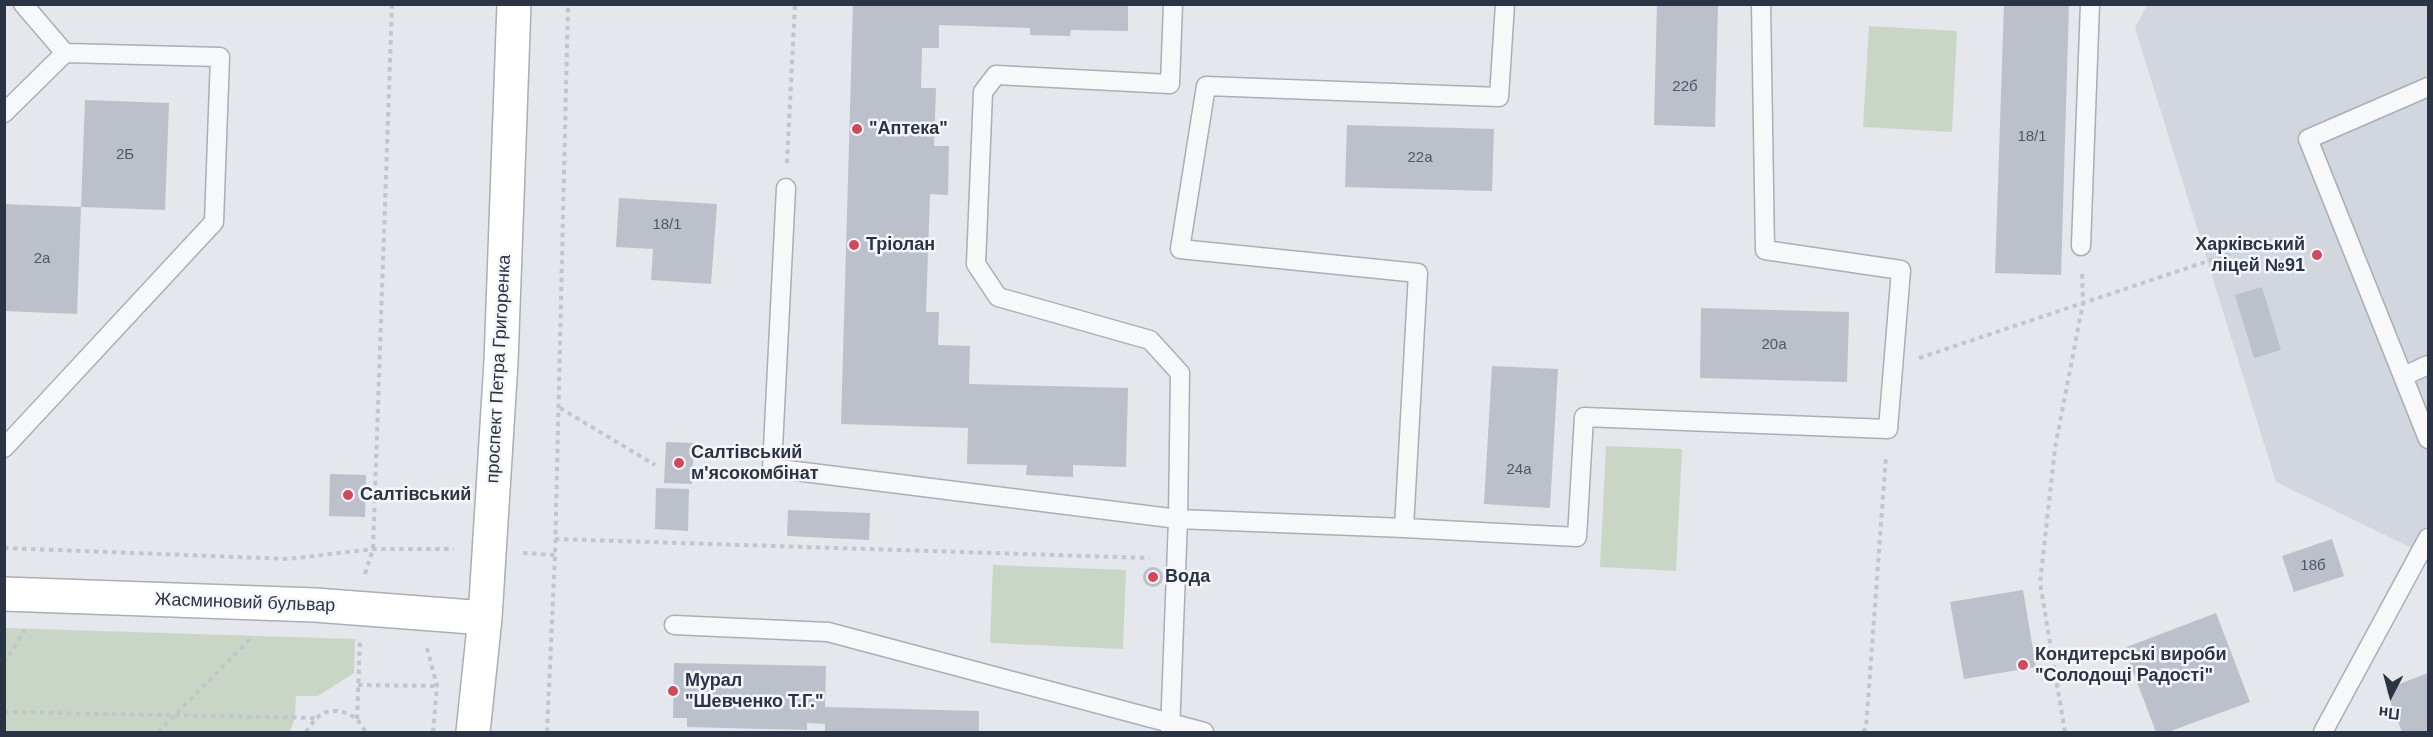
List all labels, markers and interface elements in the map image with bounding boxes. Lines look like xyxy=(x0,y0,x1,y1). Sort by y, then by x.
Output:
house number: 22б xyxy=(1672,78,1698,96)
place label: "Аптека" xyxy=(869,118,948,140)
marker: "Аптека" xyxy=(850,122,864,136)
house number: 18/1 xyxy=(2017,128,2047,146)
house number: 2Б xyxy=(116,146,134,164)
house number: 22а xyxy=(1407,149,1433,167)
house number: 18/1 xyxy=(652,216,682,234)
place label: Тріолан xyxy=(866,234,935,256)
place label: Харківський ліцей №91 xyxy=(2195,234,2305,276)
marker: Тріолан xyxy=(847,238,861,252)
marker: Харківський ліцей №91 xyxy=(2310,248,2324,262)
house number: 2а xyxy=(34,250,50,268)
street label: проспект Петра Григоренка xyxy=(482,254,516,484)
house number: 20а xyxy=(1761,336,1787,354)
place label: Салтівський м'ясокомбінат xyxy=(691,442,819,484)
marker: Салтівський м'ясокомбінат xyxy=(672,456,686,470)
house number: 24а xyxy=(1506,461,1532,479)
place label: Салтівський xyxy=(360,484,471,506)
marker: Салтівський xyxy=(341,488,355,502)
house number: 18б xyxy=(2300,557,2326,575)
place label: Вода xyxy=(1165,566,1210,588)
marker: Вода xyxy=(1146,570,1160,584)
street label: Жасминовий бульвар xyxy=(154,589,336,617)
place label: Кондитерські вироби "Солодощі Радості" xyxy=(2035,644,2227,686)
marker: Кондитерські вироби "Солодощі Радості" xyxy=(2016,658,2030,672)
north arrow xyxy=(2361,665,2421,725)
place label: Мурал "Шевченко Т.Г." xyxy=(685,670,824,712)
marker: Мурал "Шевченко Т.Г." xyxy=(666,684,680,698)
text: Пн xyxy=(2378,704,2400,723)

